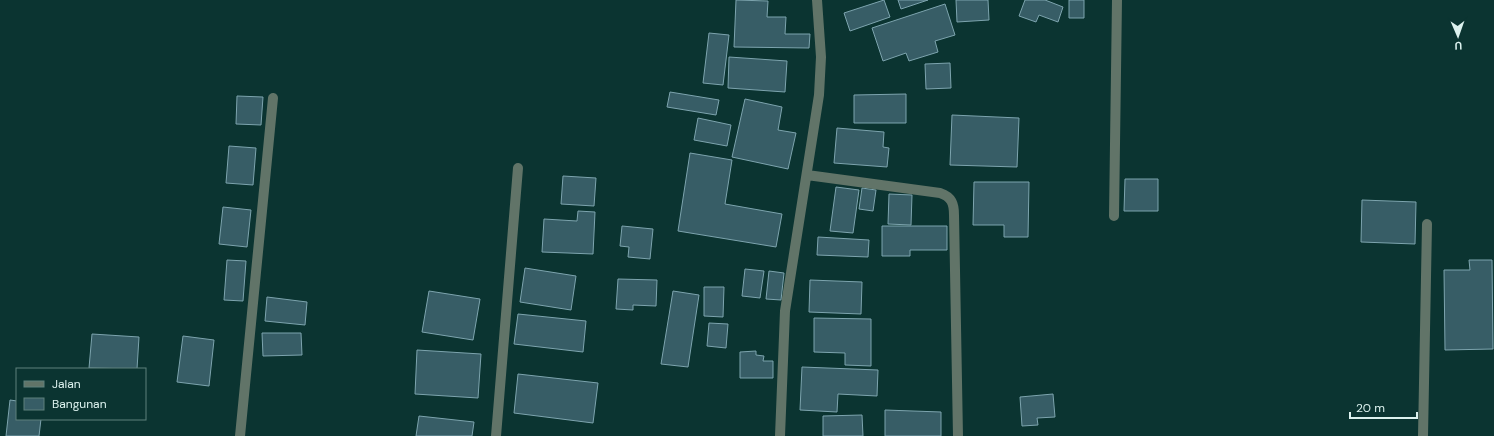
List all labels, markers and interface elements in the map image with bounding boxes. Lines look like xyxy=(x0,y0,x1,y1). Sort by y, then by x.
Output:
north arrow xyxy=(1438,16,1478,56)
text: U xyxy=(1454,39,1462,53)
legend xyxy=(16,368,146,420)
text: Jalan xyxy=(52,376,81,392)
scale bar xyxy=(1350,394,1417,420)
text: Bangunan xyxy=(52,396,107,412)
text: 20 m xyxy=(1356,400,1385,416)

